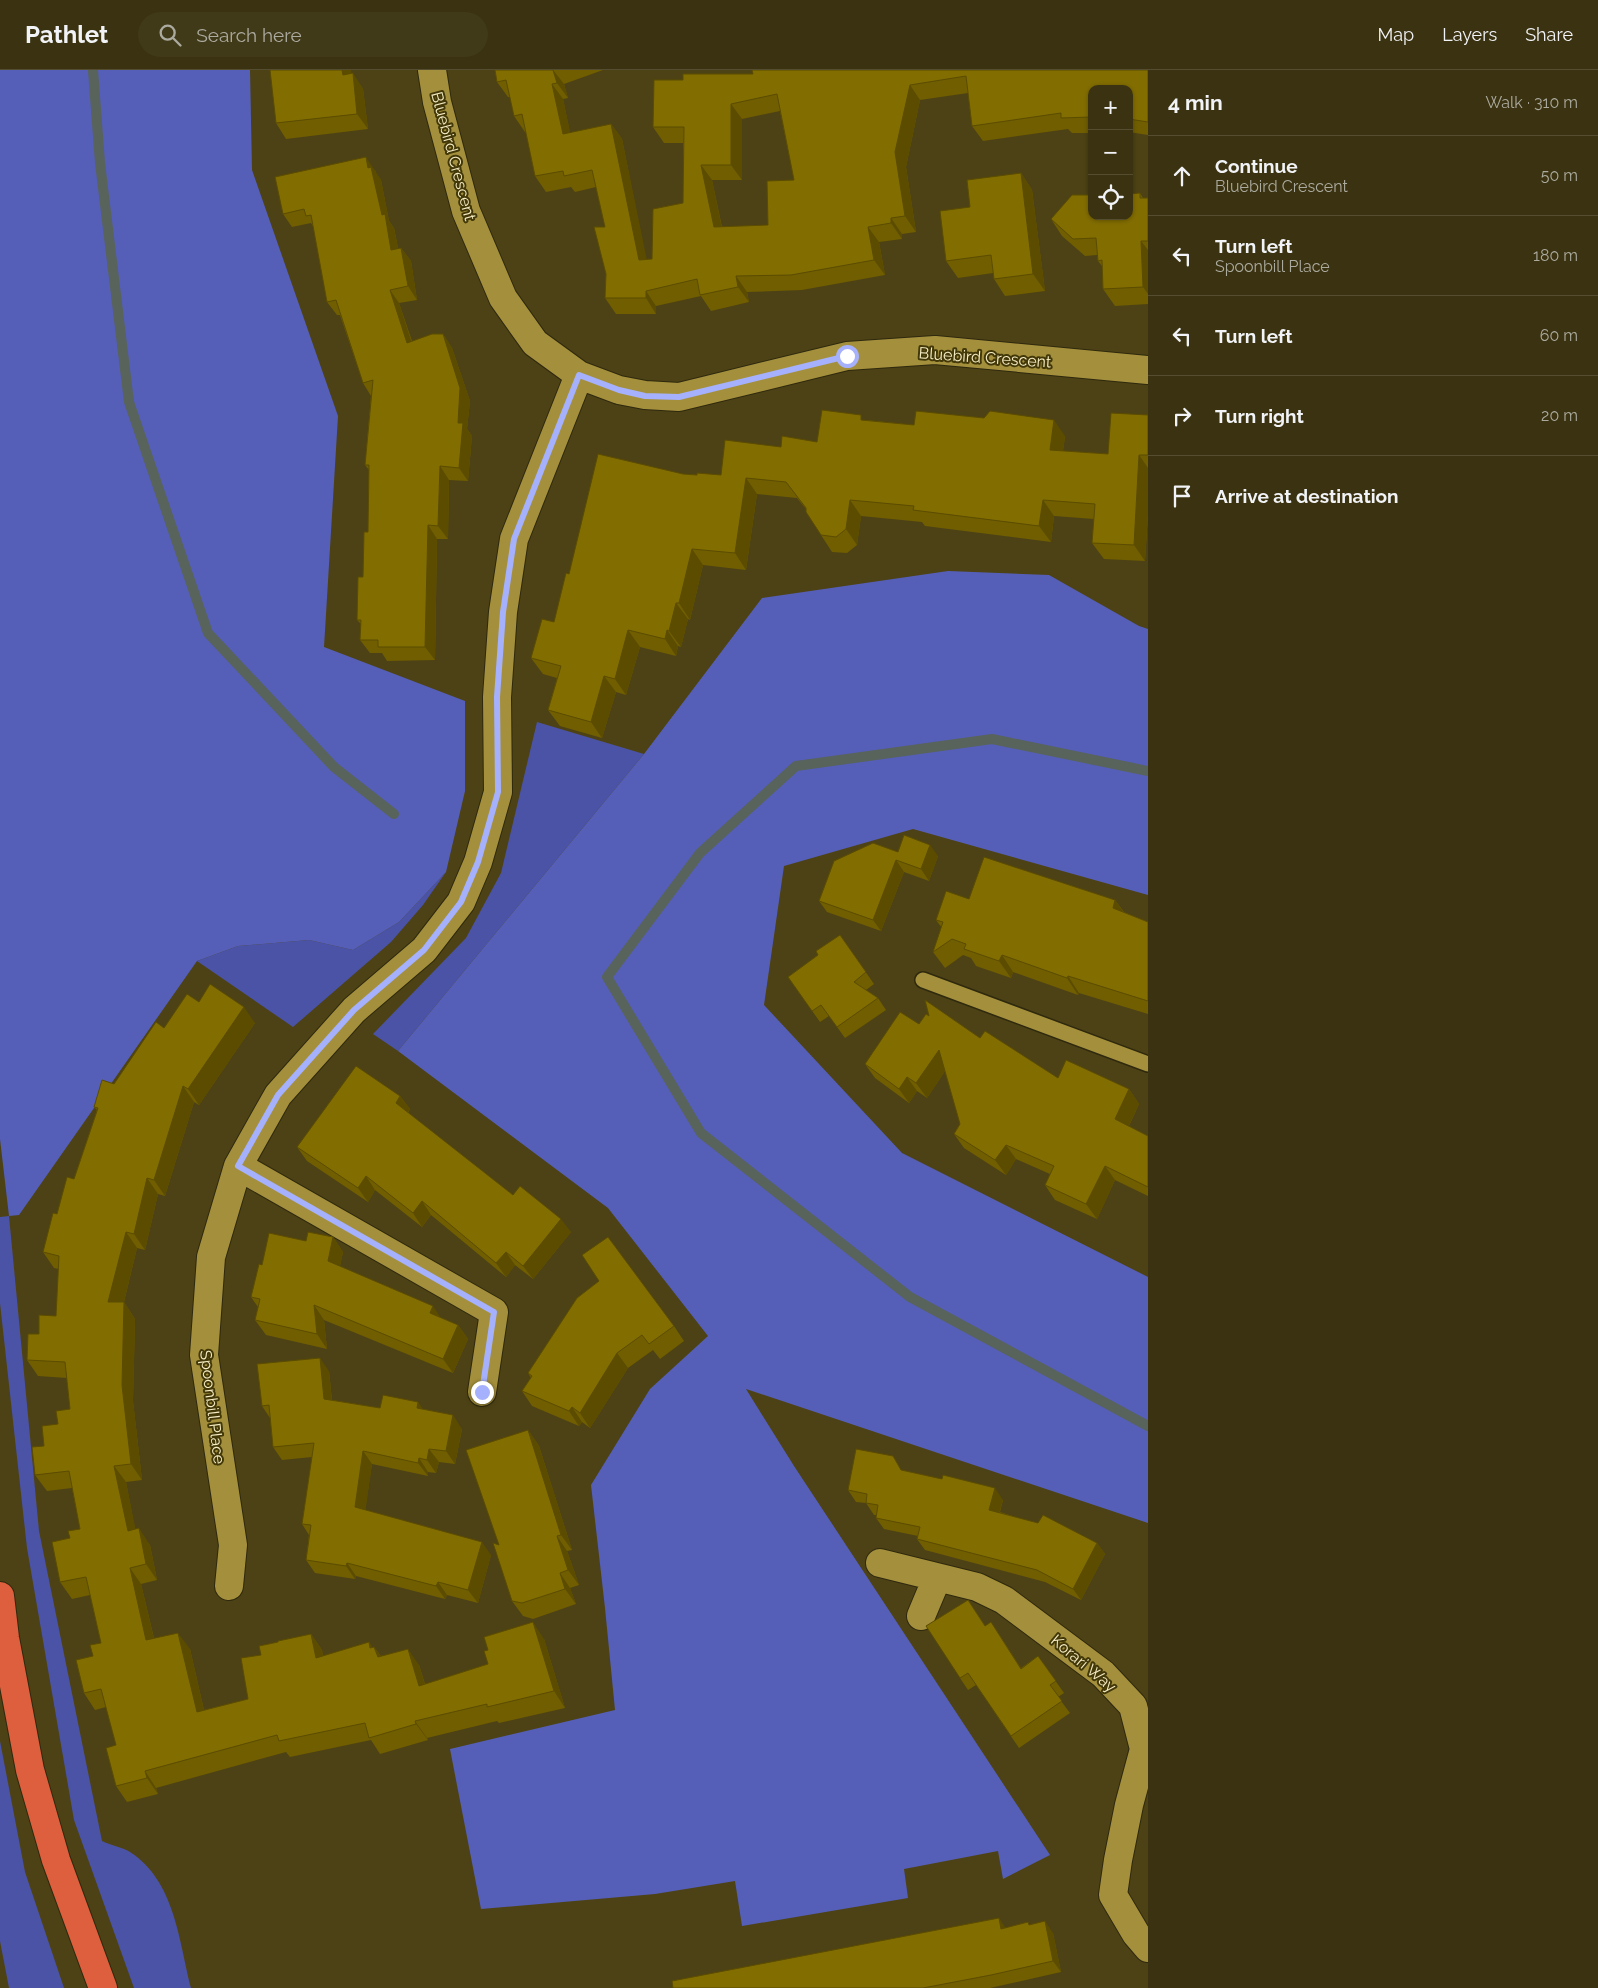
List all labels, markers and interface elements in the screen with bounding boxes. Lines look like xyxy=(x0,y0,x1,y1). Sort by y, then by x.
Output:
search box xyxy=(138,12,488,57)
text: Pathlet xyxy=(25,20,108,49)
icon: search xyxy=(156,21,184,49)
text: Search here xyxy=(196,24,302,46)
text: Map xyxy=(1378,24,1414,45)
text: Layers xyxy=(1442,24,1497,45)
text: Share xyxy=(1525,24,1573,45)
map controls xyxy=(1088,85,1133,220)
button: + xyxy=(1088,85,1133,130)
street label: Bluebird Crescent xyxy=(427,90,480,223)
text: 4 min xyxy=(1168,90,1223,115)
text: Walk · 310 m xyxy=(1485,93,1578,112)
button: − xyxy=(1088,130,1133,175)
text: Continue xyxy=(1215,155,1298,177)
icon: ahead xyxy=(1168,162,1196,190)
text: 50 m xyxy=(1541,166,1578,185)
button: locate xyxy=(1088,175,1133,220)
text: Bluebird Crescent xyxy=(1215,177,1348,196)
text: Turn left xyxy=(1215,235,1292,257)
icon: left xyxy=(1168,242,1196,270)
text: 180 m xyxy=(1533,246,1578,265)
text: Spoonbill Place xyxy=(1215,257,1330,276)
icon: left xyxy=(1168,322,1196,350)
text: Turn left xyxy=(1215,325,1292,347)
text: 60 m xyxy=(1540,326,1578,345)
street label: Bluebird Crescent xyxy=(918,343,1053,372)
route start xyxy=(836,345,859,368)
icon: right xyxy=(1168,402,1196,430)
text: Turn right xyxy=(1215,405,1304,427)
text: 20 m xyxy=(1541,406,1578,425)
icon: arrive xyxy=(1168,482,1196,510)
text: Arrive at destination xyxy=(1215,485,1399,507)
street label: Spoonbill Place xyxy=(196,1349,229,1465)
route end xyxy=(471,1381,494,1404)
street label: Korari Way xyxy=(1047,1631,1120,1696)

